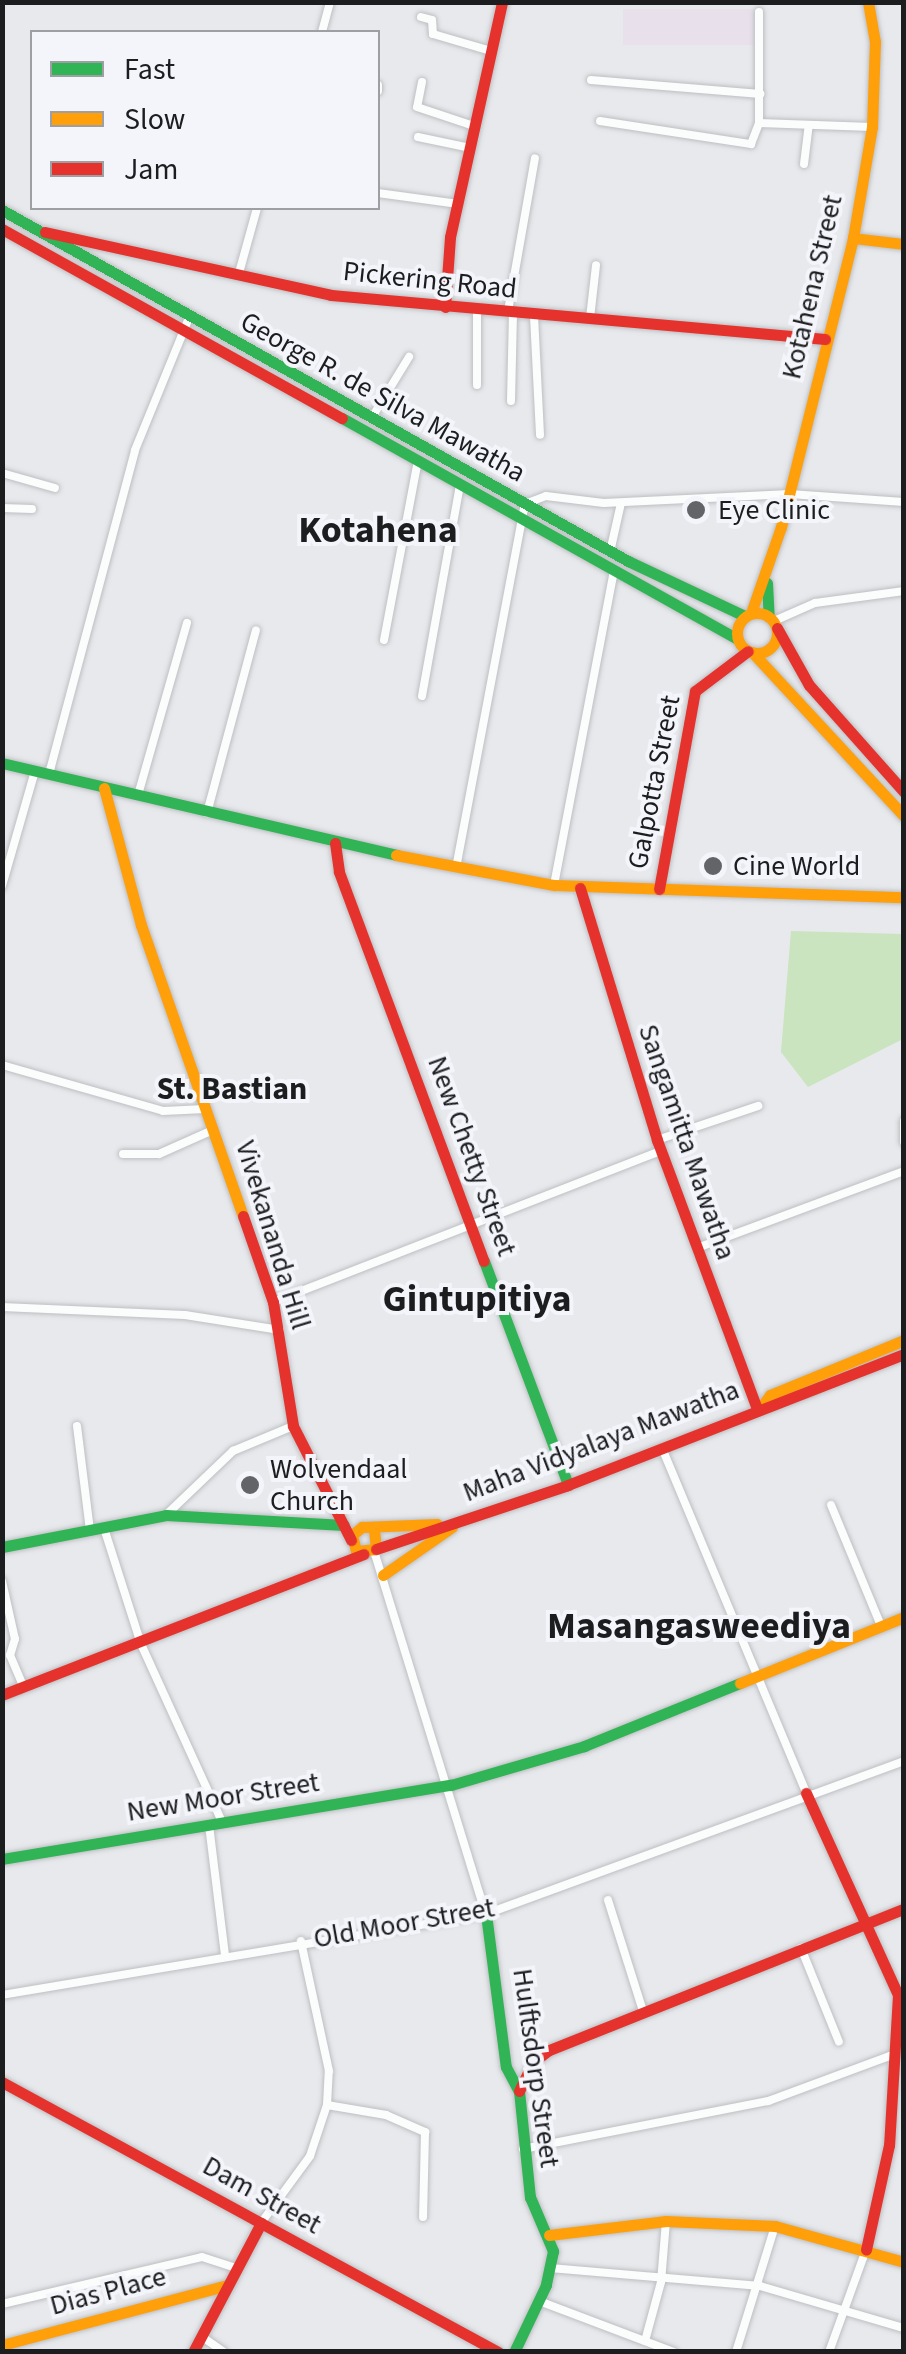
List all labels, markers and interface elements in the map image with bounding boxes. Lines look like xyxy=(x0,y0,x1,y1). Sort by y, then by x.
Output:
legend xyxy=(30,30,380,210)
text: Fast xyxy=(124,48,175,91)
text: Slow xyxy=(124,98,185,141)
text: Jam xyxy=(124,148,178,191)
street label: Kotahena Street xyxy=(774,192,850,382)
street label: Pickering Road xyxy=(341,254,519,306)
street label: George R. de Silva Mawatha xyxy=(235,305,531,489)
place label: Eye Clinic xyxy=(718,493,830,527)
marker: Eye Clinic xyxy=(683,497,709,523)
district label: Kotahena xyxy=(298,508,458,554)
street label: Galpotta Street xyxy=(621,692,687,872)
place label: Cine World xyxy=(733,849,860,883)
marker: Cine World xyxy=(702,855,724,877)
street label: Sangamitta Mawatha xyxy=(631,1020,743,1264)
street label: New Chetty Street xyxy=(420,1052,524,1260)
district label: St. Bastian xyxy=(157,1070,307,1108)
street label: Vivekananda Hill xyxy=(228,1137,318,1333)
district label: Gintupitiya xyxy=(383,1277,571,1323)
street label: Maha Vidyalaya Mawatha xyxy=(458,1373,744,1509)
place label: Wolvendaal Church xyxy=(270,1452,407,1518)
marker: Wolvendaal Church xyxy=(239,1474,261,1496)
district label: Masangasweediya xyxy=(547,1604,851,1650)
street label: New Moor Street xyxy=(125,1765,321,1829)
street label: Old Moor Street xyxy=(311,1891,497,1955)
street label: Hulftsdorp Street xyxy=(505,1966,567,2170)
street label: Dam Street xyxy=(197,2149,327,2241)
street label: Dias Place xyxy=(46,2259,170,2323)

